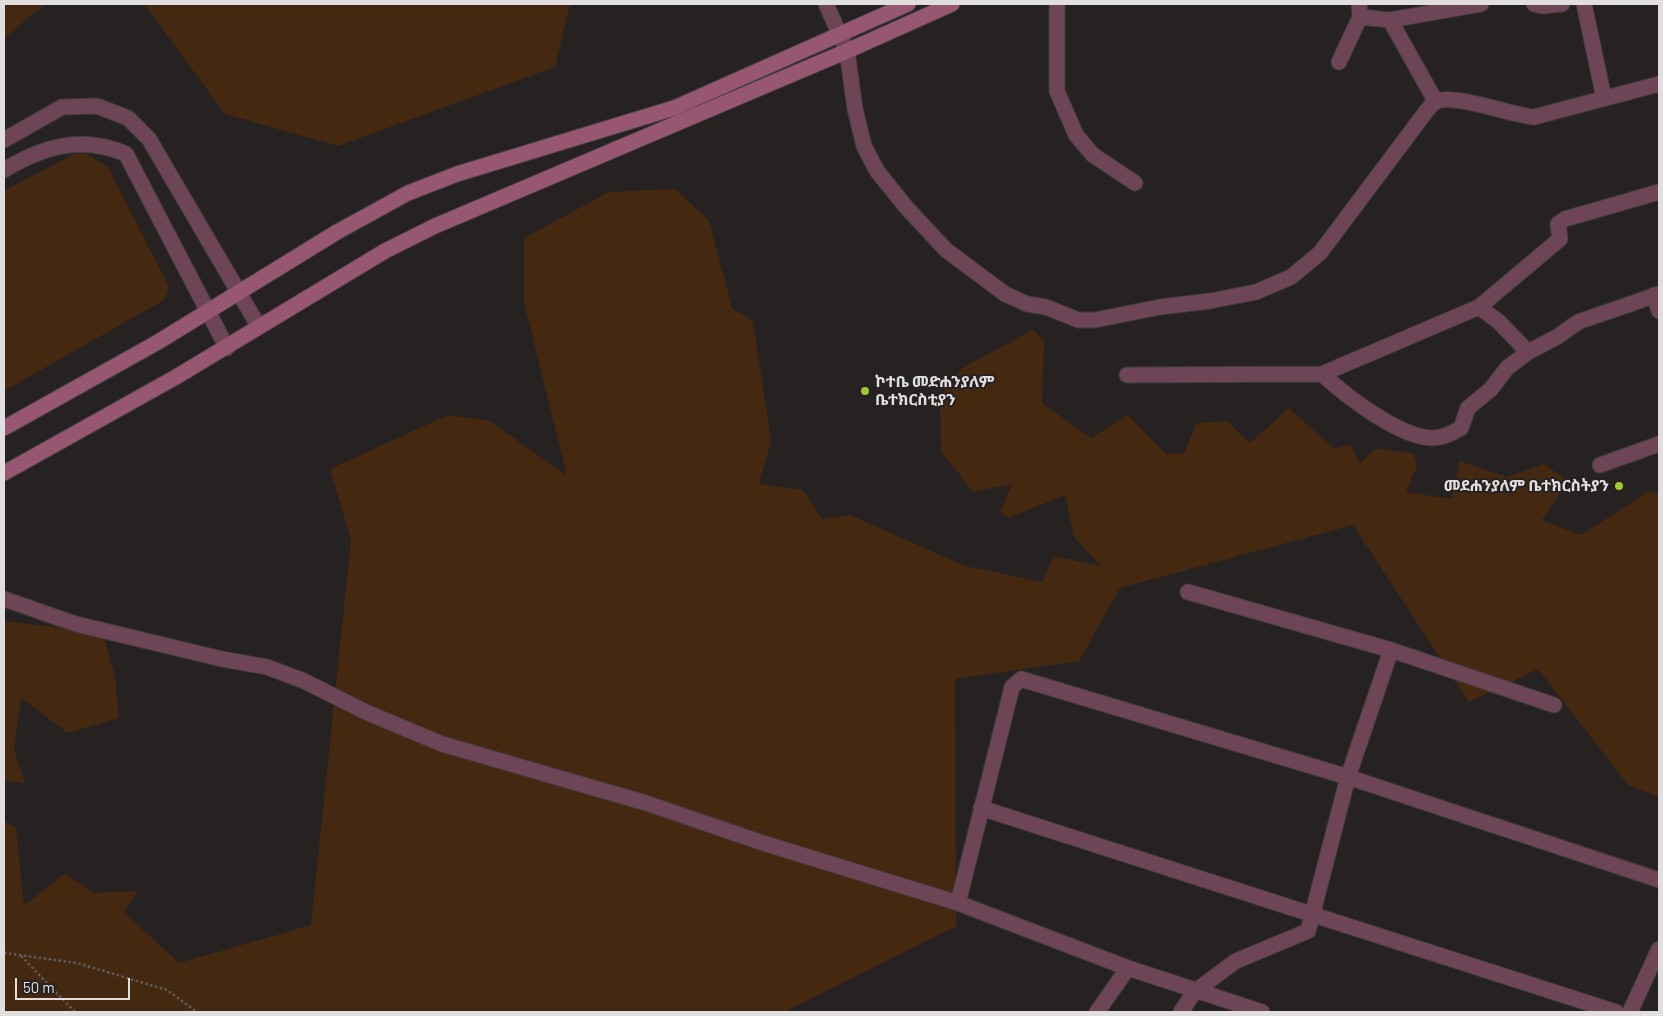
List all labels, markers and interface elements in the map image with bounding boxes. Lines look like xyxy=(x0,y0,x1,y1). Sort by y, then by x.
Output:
place label: ኮተቤ መድሐንያለም ቤተክርስቲያን xyxy=(875,372,995,410)
marker: ኮተቤ መድሐንያለም ቤተክርስቲያን xyxy=(859,385,871,397)
place label: መደሐንያለም ቤተክርስትያን xyxy=(1444,476,1609,496)
marker: መደሐንያለም ቤተክርስትያን xyxy=(1613,480,1625,492)
scale bar xyxy=(18,968,132,1000)
text: 50 m xyxy=(23,978,55,996)

